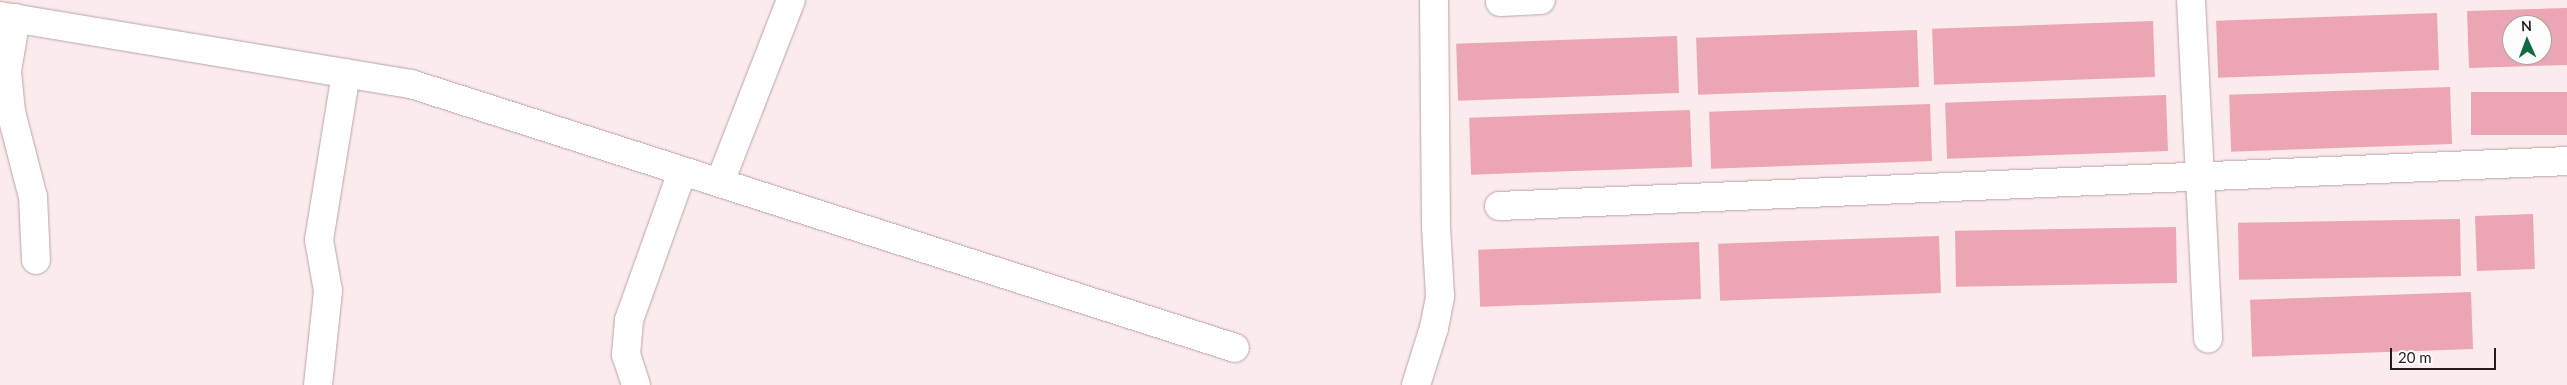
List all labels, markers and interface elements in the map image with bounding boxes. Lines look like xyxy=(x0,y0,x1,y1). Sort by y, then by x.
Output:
north arrow xyxy=(2502,15,2552,65)
text: N xyxy=(2521,17,2532,34)
scale bar xyxy=(2392,338,2498,370)
text: 20 m xyxy=(2398,348,2432,366)

